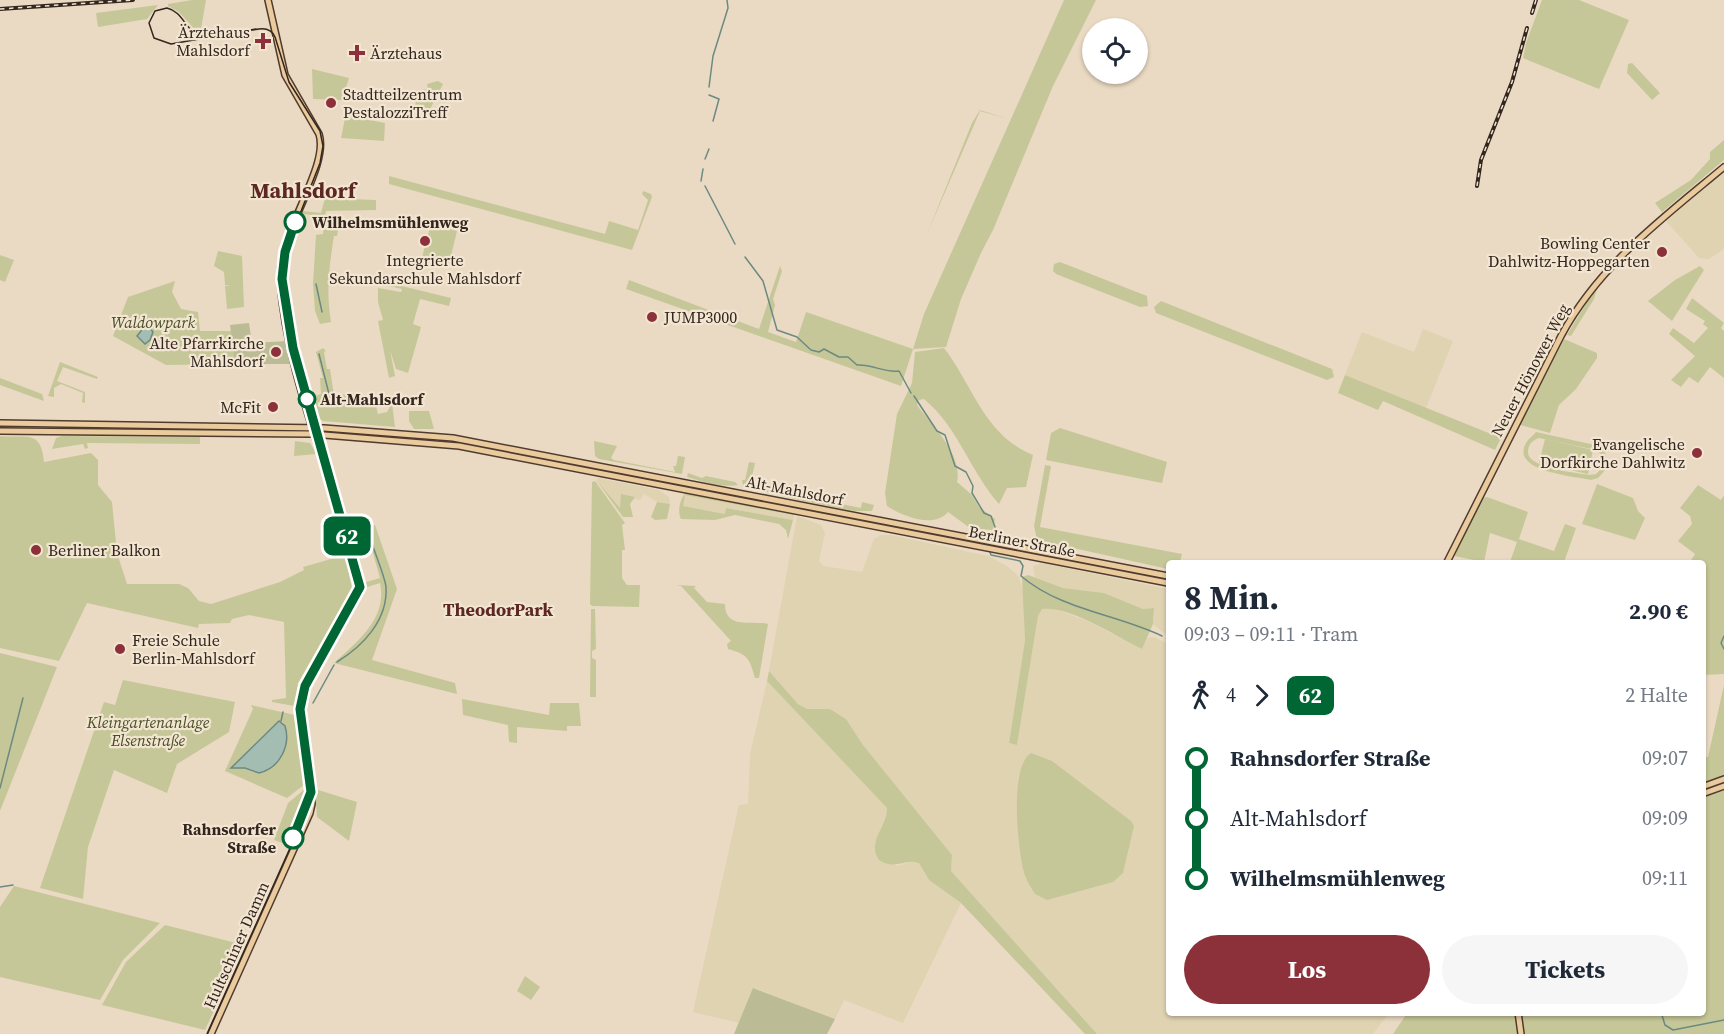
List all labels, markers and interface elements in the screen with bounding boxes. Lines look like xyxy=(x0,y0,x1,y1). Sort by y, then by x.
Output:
map controls xyxy=(1082,18,1148,84)
button: locate xyxy=(1082,18,1148,84)
place label: Ärztehaus Mahlsdorf xyxy=(176,21,251,61)
marker: Ärztehaus Mahlsdorf xyxy=(254,32,272,50)
place label: Ärztehaus xyxy=(370,42,442,64)
marker: Ärztehaus xyxy=(348,44,366,62)
place label: Stadtteilzentrum PestalozziTreff xyxy=(343,83,462,123)
marker: Stadtteilzentrum PestalozziTreff xyxy=(324,96,338,110)
district label: Mahlsdorf xyxy=(250,175,359,205)
marker: Wilhelmsmühlenweg xyxy=(284,211,306,233)
place label: Wilhelmsmühlenweg xyxy=(312,211,469,233)
place label: Bowling Center Dahlwitz-Hoppegarten xyxy=(1488,232,1650,272)
marker: Integrierte Sekundarschule Mahlsdorf xyxy=(418,234,432,248)
marker: Bowling Center Dahlwitz-Hoppegarten xyxy=(1655,245,1669,259)
place label: Integrierte Sekundarschule Mahlsdorf xyxy=(329,249,522,289)
street label: Neuer Hönower Weg xyxy=(1486,300,1574,440)
place label: JUMP3000 xyxy=(663,306,737,328)
marker: JUMP3000 xyxy=(645,310,659,324)
park label: Waldowpark xyxy=(111,311,195,333)
place label: Alte Pfarrkirche Mahlsdorf xyxy=(149,332,265,372)
marker: Alte Pfarrkirche Mahlsdorf xyxy=(269,345,283,359)
place label: Alt-Mahlsdorf xyxy=(320,388,425,410)
marker: Alt-Mahlsdorf xyxy=(298,390,316,408)
place label: McFit xyxy=(220,396,262,418)
marker: McFit xyxy=(266,400,280,414)
place label: Evangelische Dorfkirche Dahlwitz xyxy=(1540,433,1685,473)
marker: Evangelische Dorfkirche Dahlwitz xyxy=(1690,446,1704,460)
street label: Alt-Mahlsdorf xyxy=(744,470,847,511)
line badge: 62 xyxy=(320,516,374,556)
street label: Berliner Straße xyxy=(967,520,1077,562)
text: 62 xyxy=(336,522,358,551)
place label: Berliner Balkon xyxy=(48,539,161,561)
marker: Berliner Balkon xyxy=(29,543,43,557)
text: 8 Min. xyxy=(1184,575,1279,620)
text: 2.90 € xyxy=(1629,596,1688,626)
district label: TheodorPark xyxy=(443,597,553,622)
text: 09:03 – 09:11 · Tram xyxy=(1184,620,1358,648)
place label: Freie Schule Berlin-Mahlsdorf xyxy=(132,629,256,669)
marker: Freie Schule Berlin-Mahlsdorf xyxy=(113,642,127,656)
icon: walk xyxy=(1184,679,1217,712)
icon: forward xyxy=(1245,679,1278,712)
text: 4 xyxy=(1226,681,1236,709)
text: 62 xyxy=(1299,681,1322,710)
text: 2 Halte xyxy=(1625,681,1688,709)
park label: Kleingartenanlage Elsenstraße xyxy=(86,711,210,751)
text: Rahnsdorfer Straße xyxy=(1230,743,1430,773)
text: 09:07 xyxy=(1642,744,1688,772)
text: Alt-Mahlsdorf xyxy=(1230,803,1367,833)
text: 09:09 xyxy=(1642,804,1688,832)
place label: Rahnsdorfer Straße xyxy=(182,818,277,858)
marker: Rahnsdorfer Straße xyxy=(282,827,304,849)
text: Wilhelmsmühlenweg xyxy=(1230,863,1445,893)
text: 09:11 xyxy=(1642,864,1688,892)
street label: Hultschiner Damm xyxy=(198,878,274,1012)
button: Los xyxy=(1184,935,1430,1004)
button: Tickets xyxy=(1442,935,1688,1004)

